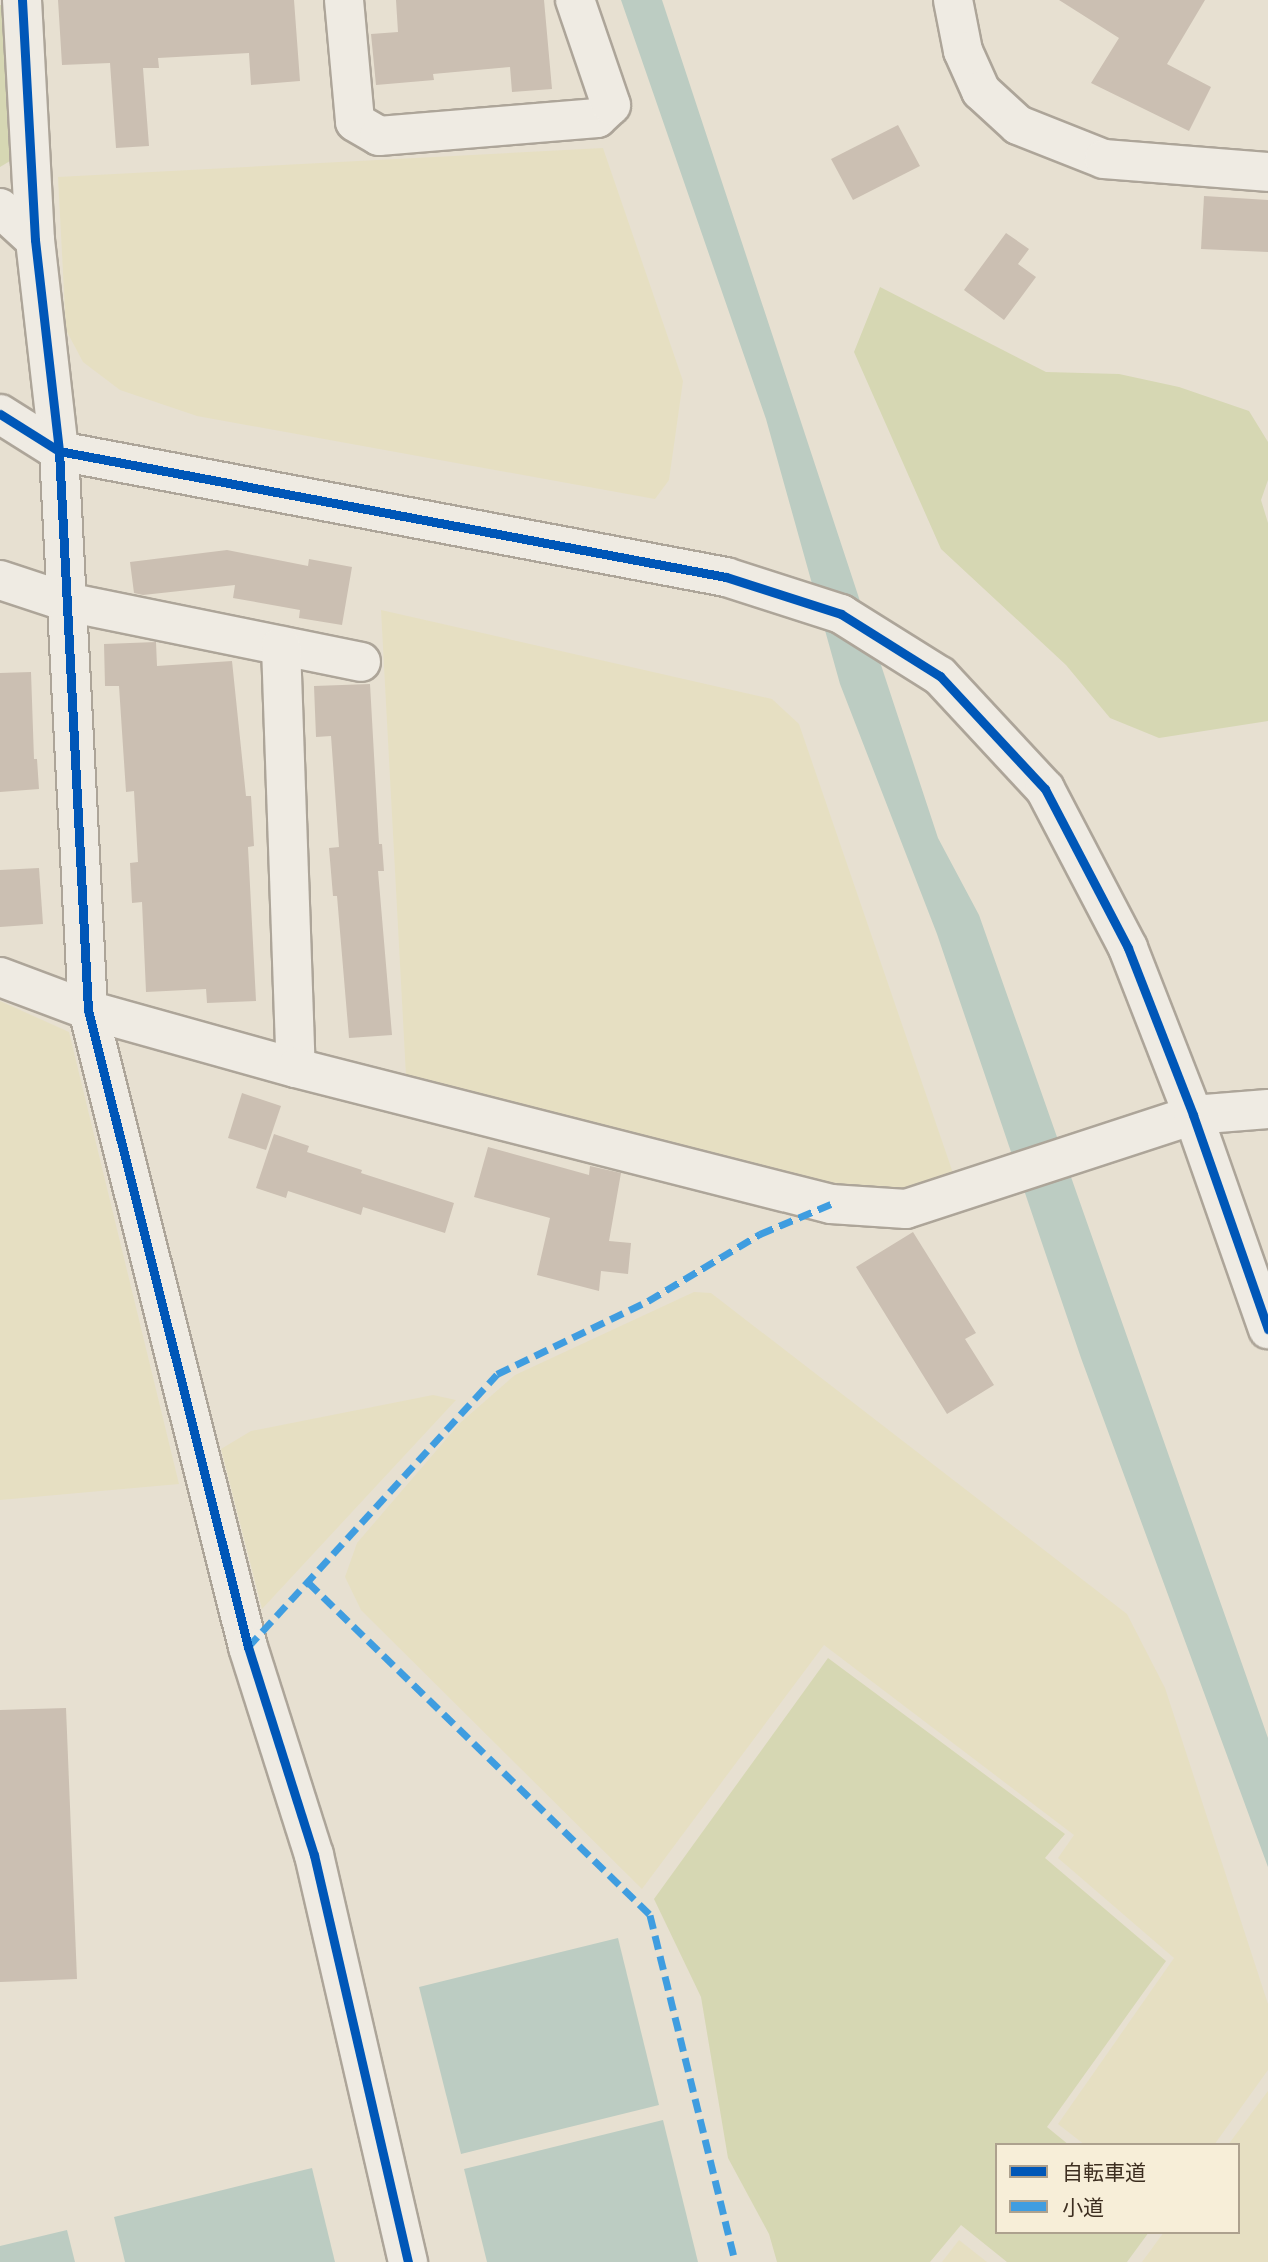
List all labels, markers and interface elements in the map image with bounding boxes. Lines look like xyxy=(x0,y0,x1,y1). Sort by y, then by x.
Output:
legend xyxy=(995,2143,1240,2234)
text: 自転車道 xyxy=(1062,2158,1146,2187)
text: 小道 xyxy=(1062,2193,1104,2222)

